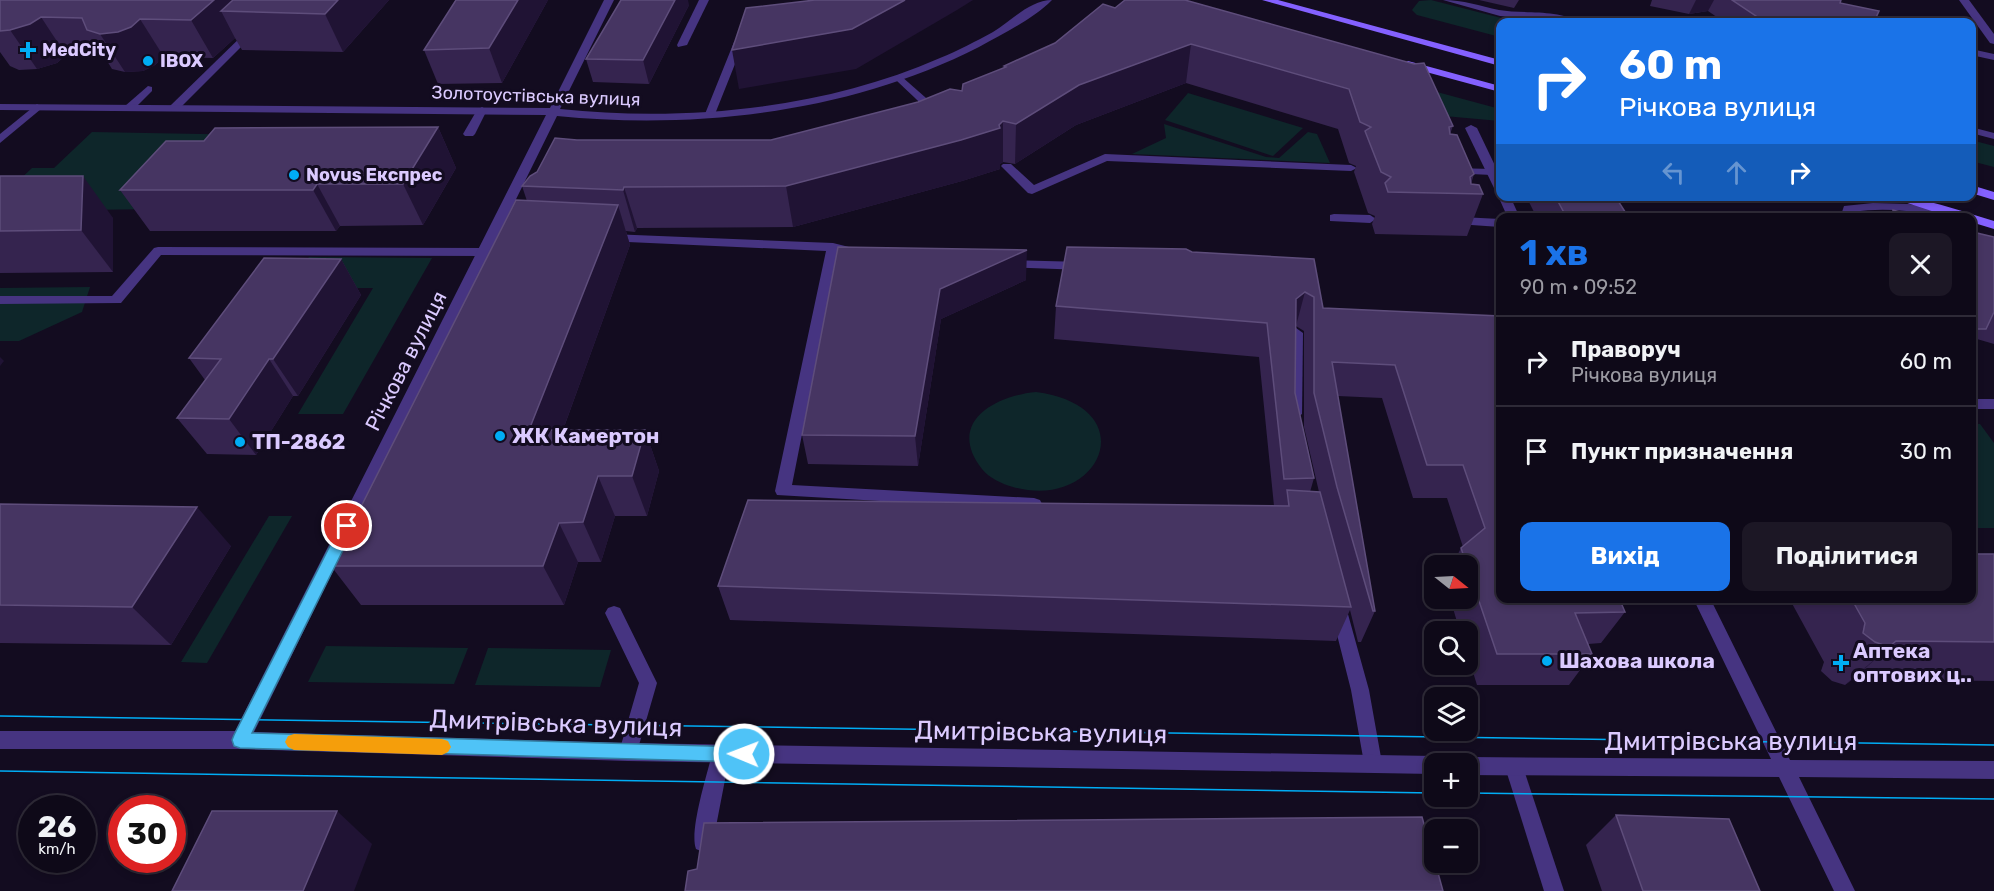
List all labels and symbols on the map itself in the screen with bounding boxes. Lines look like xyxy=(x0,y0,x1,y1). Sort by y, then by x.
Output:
place label: MedCity xyxy=(42,39,116,61)
marker: MedCity xyxy=(19,41,37,59)
place label: IBOX xyxy=(160,50,204,72)
marker: IBOX xyxy=(141,54,155,68)
street label: Золотоустівська вулиця xyxy=(431,81,641,111)
place label: Novus Експрес xyxy=(306,164,443,186)
marker: Novus Експрес xyxy=(287,168,301,182)
street label: Річкова вулиця xyxy=(360,287,452,435)
place label: ЖК Камертон xyxy=(512,423,659,448)
place label: ТП-2862 xyxy=(252,429,345,454)
marker: ЖК Камертон xyxy=(493,429,507,443)
marker: ТП-2862 xyxy=(233,435,247,449)
pin xyxy=(321,500,372,551)
north arrow xyxy=(1424,555,1478,609)
place label: Аптека оптових ц.. xyxy=(1853,638,1972,687)
place label: Шахова школа xyxy=(1559,648,1715,673)
marker: Шахова школа xyxy=(1540,654,1554,668)
marker: Аптека оптових ц.. xyxy=(1834,656,1848,670)
street label: Дмитрівська вулиця xyxy=(429,704,683,743)
street label: Дмитрівська вулиця xyxy=(914,715,1168,750)
position arrow xyxy=(712,722,776,786)
street label: Дмитрівська вулиця xyxy=(1605,726,1857,757)
speed limit sign: 30 xyxy=(108,795,186,873)

